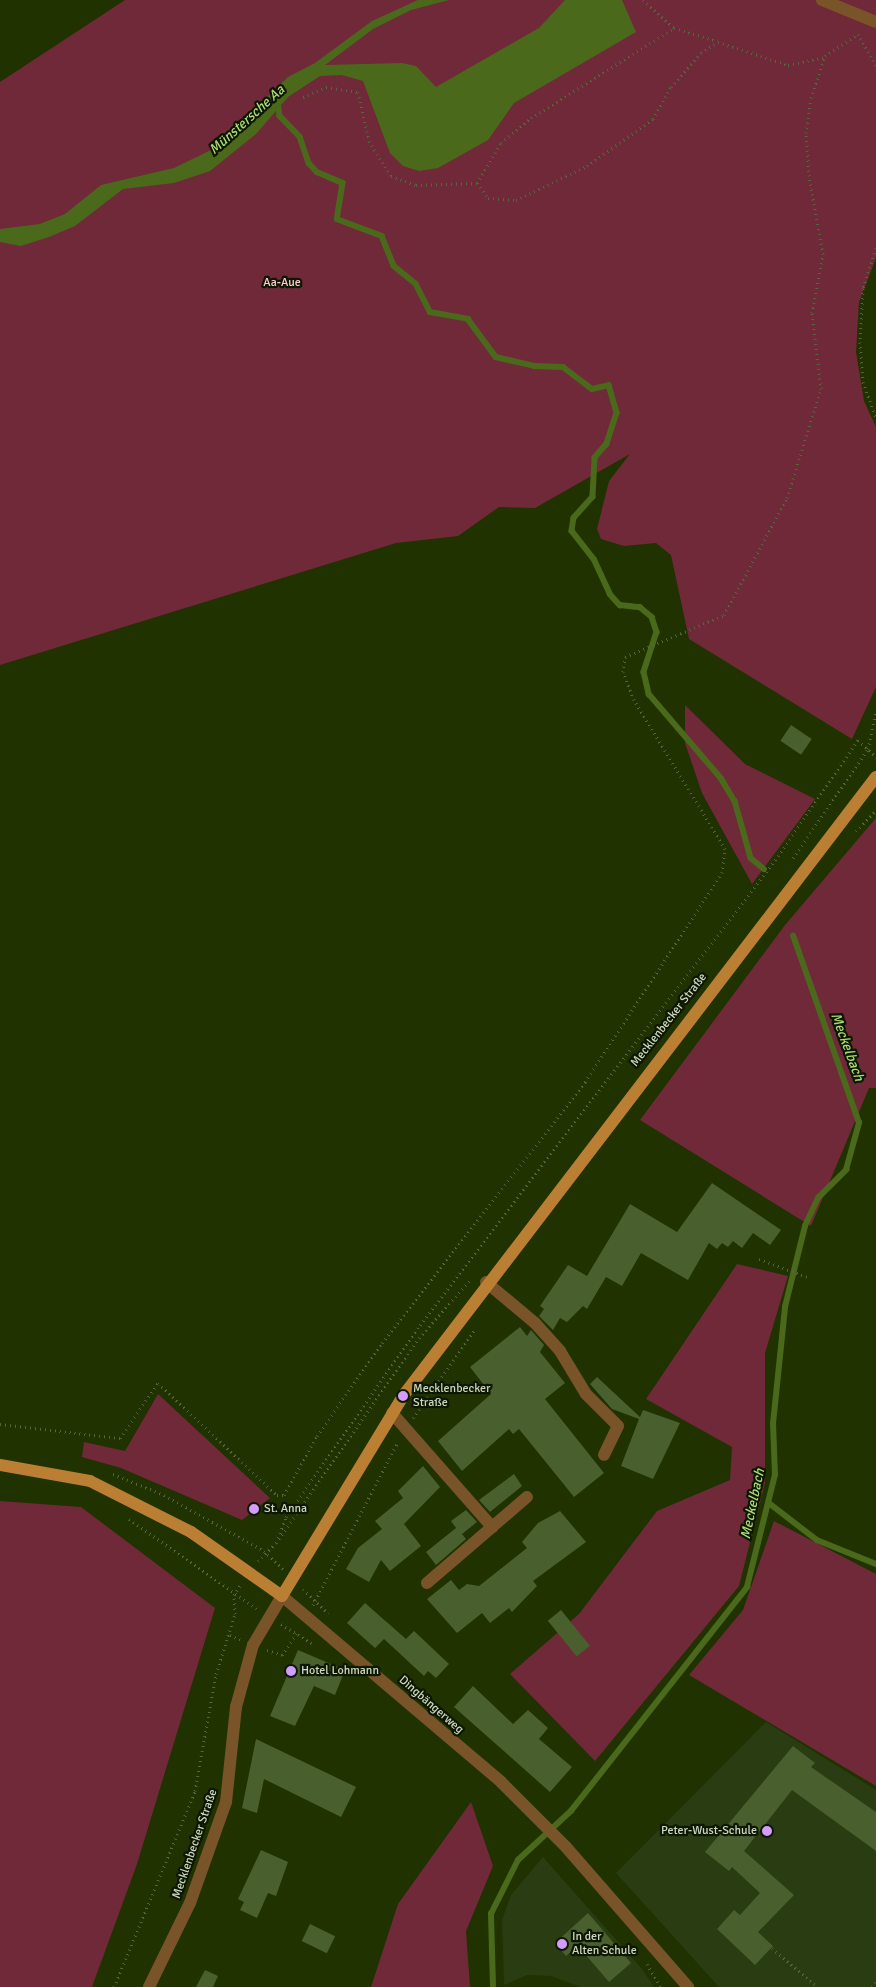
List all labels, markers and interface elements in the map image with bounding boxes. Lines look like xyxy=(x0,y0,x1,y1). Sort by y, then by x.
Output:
water label: Münstersche Aa xyxy=(206,82,288,158)
park label: Aa-Aue xyxy=(263,276,301,290)
street label: Mecklenbecker Straße xyxy=(628,970,710,1070)
water label: Meckelbach xyxy=(827,1011,867,1083)
place label: Mecklenbecker Straße xyxy=(413,1382,490,1410)
marker: Mecklenbecker Straße xyxy=(397,1390,409,1402)
water label: Meckelbach xyxy=(737,1467,769,1541)
place label: St. Anna xyxy=(264,1502,307,1516)
marker: St. Anna xyxy=(248,1503,260,1515)
place label: Hotel Lohmann xyxy=(301,1664,379,1678)
marker: Hotel Lohmann xyxy=(285,1665,297,1677)
street label: Dingbängerweg xyxy=(396,1673,466,1737)
street label: Mecklenbecker Straße xyxy=(170,1787,220,1901)
place label: Peter-Wust-Schule xyxy=(661,1824,757,1838)
marker: Peter-Wust-Schule xyxy=(761,1825,773,1837)
place label: In der Alten Schule xyxy=(572,1930,637,1958)
marker: In der Alten Schule xyxy=(556,1938,568,1950)

